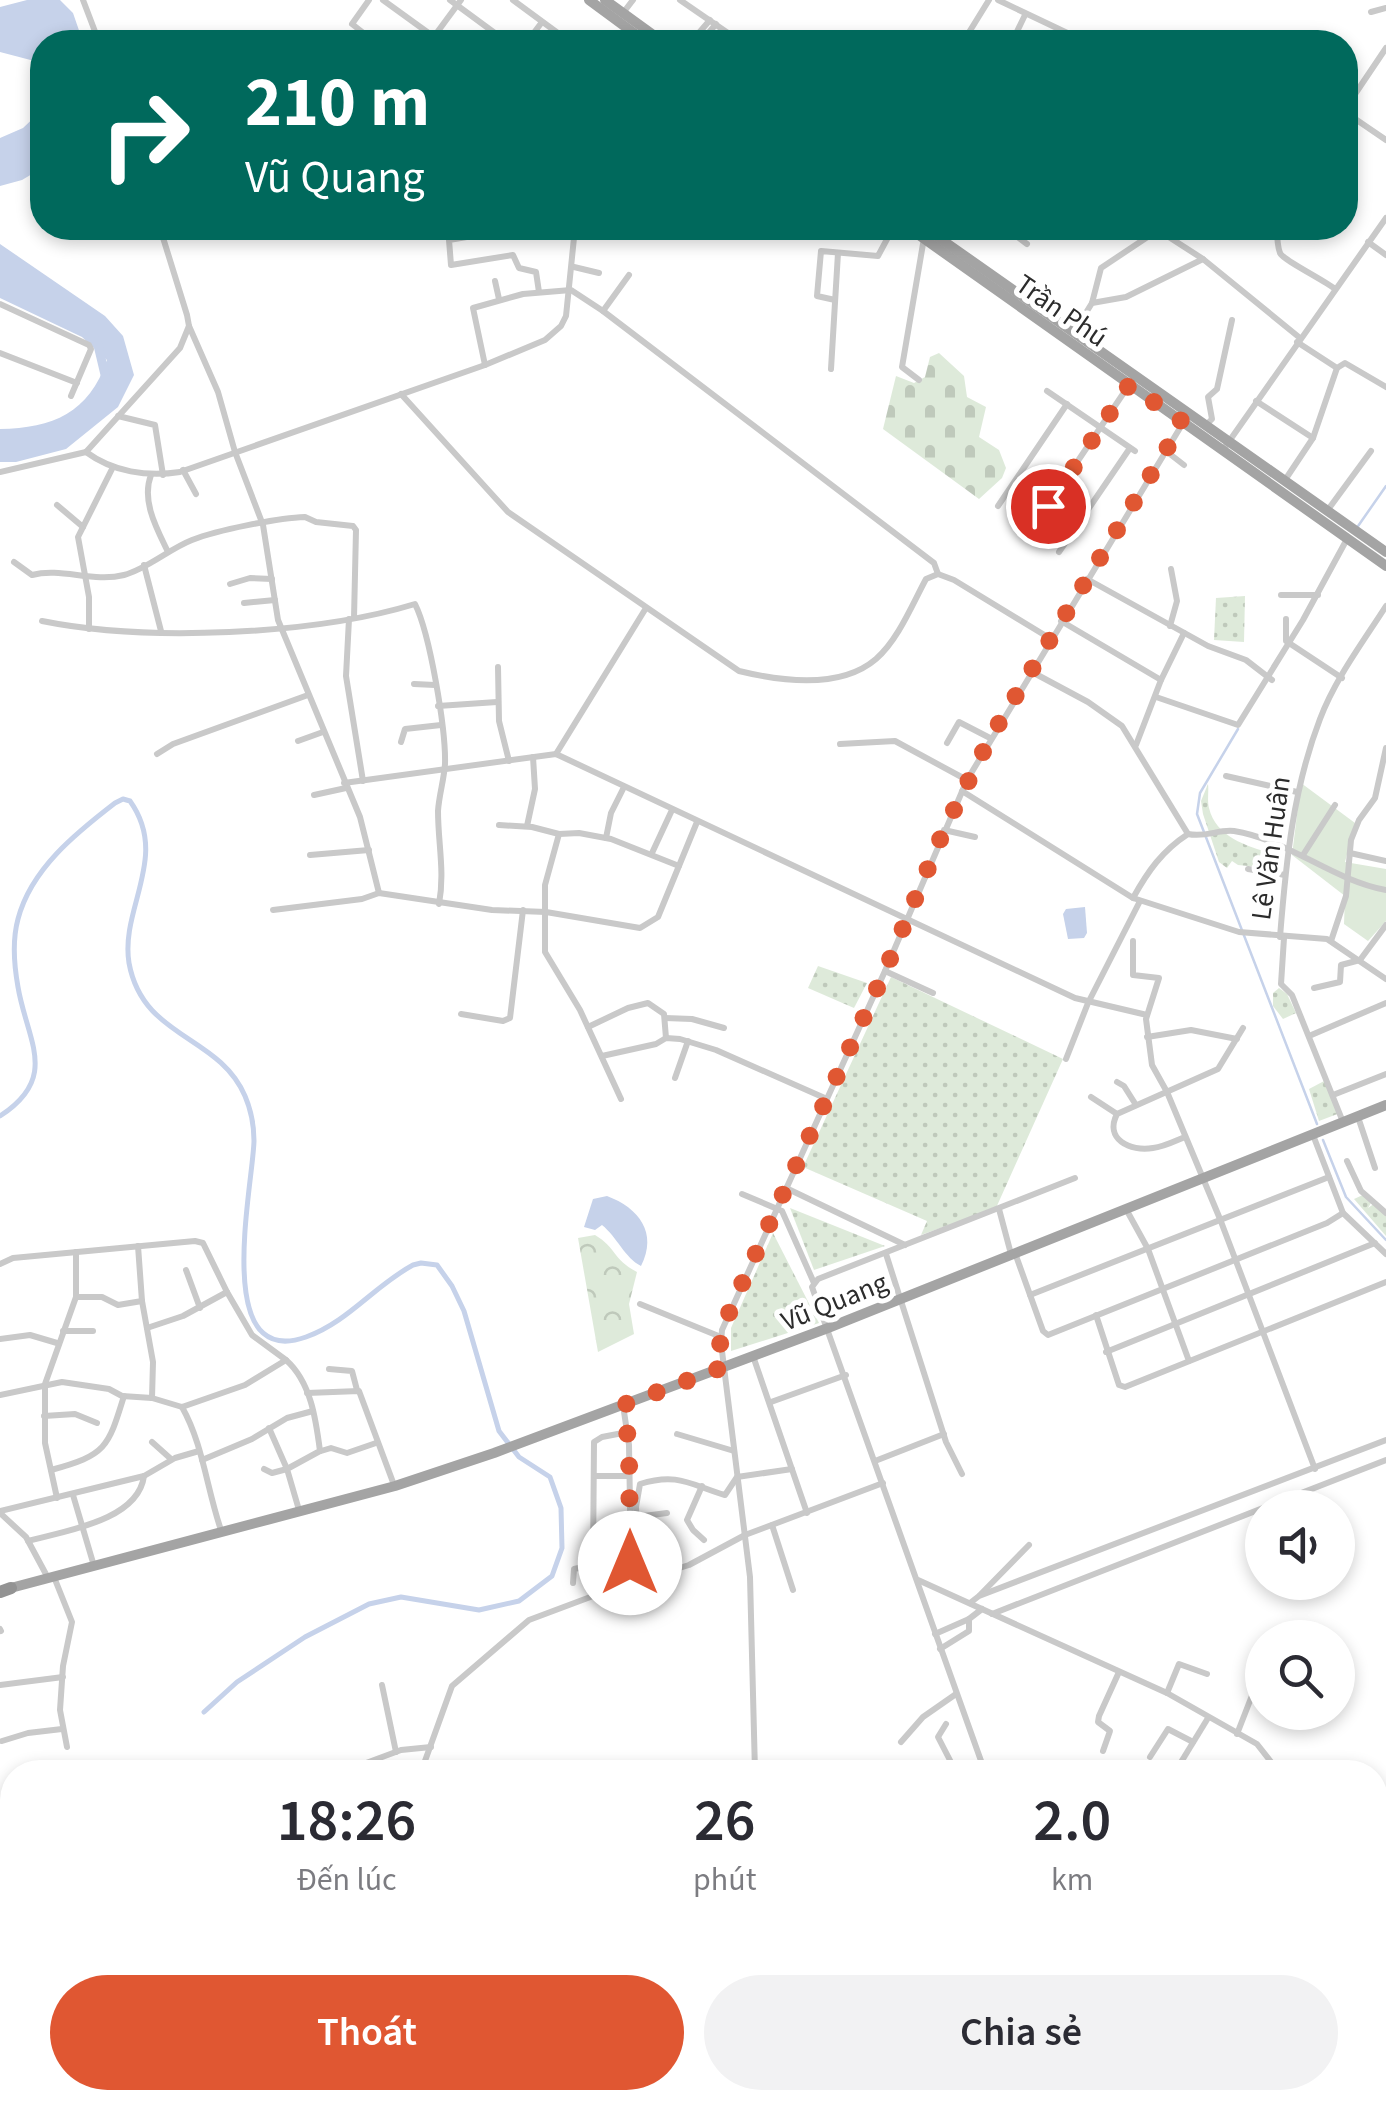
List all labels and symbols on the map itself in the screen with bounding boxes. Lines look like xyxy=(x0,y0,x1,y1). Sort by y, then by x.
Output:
street label: Trần Phú xyxy=(1007,265,1116,357)
pin xyxy=(1006,464,1091,549)
street label: Lê Văn Huân xyxy=(1241,774,1301,922)
street label: Vũ Quang xyxy=(775,1262,894,1341)
position arrow xyxy=(578,1511,682,1615)

